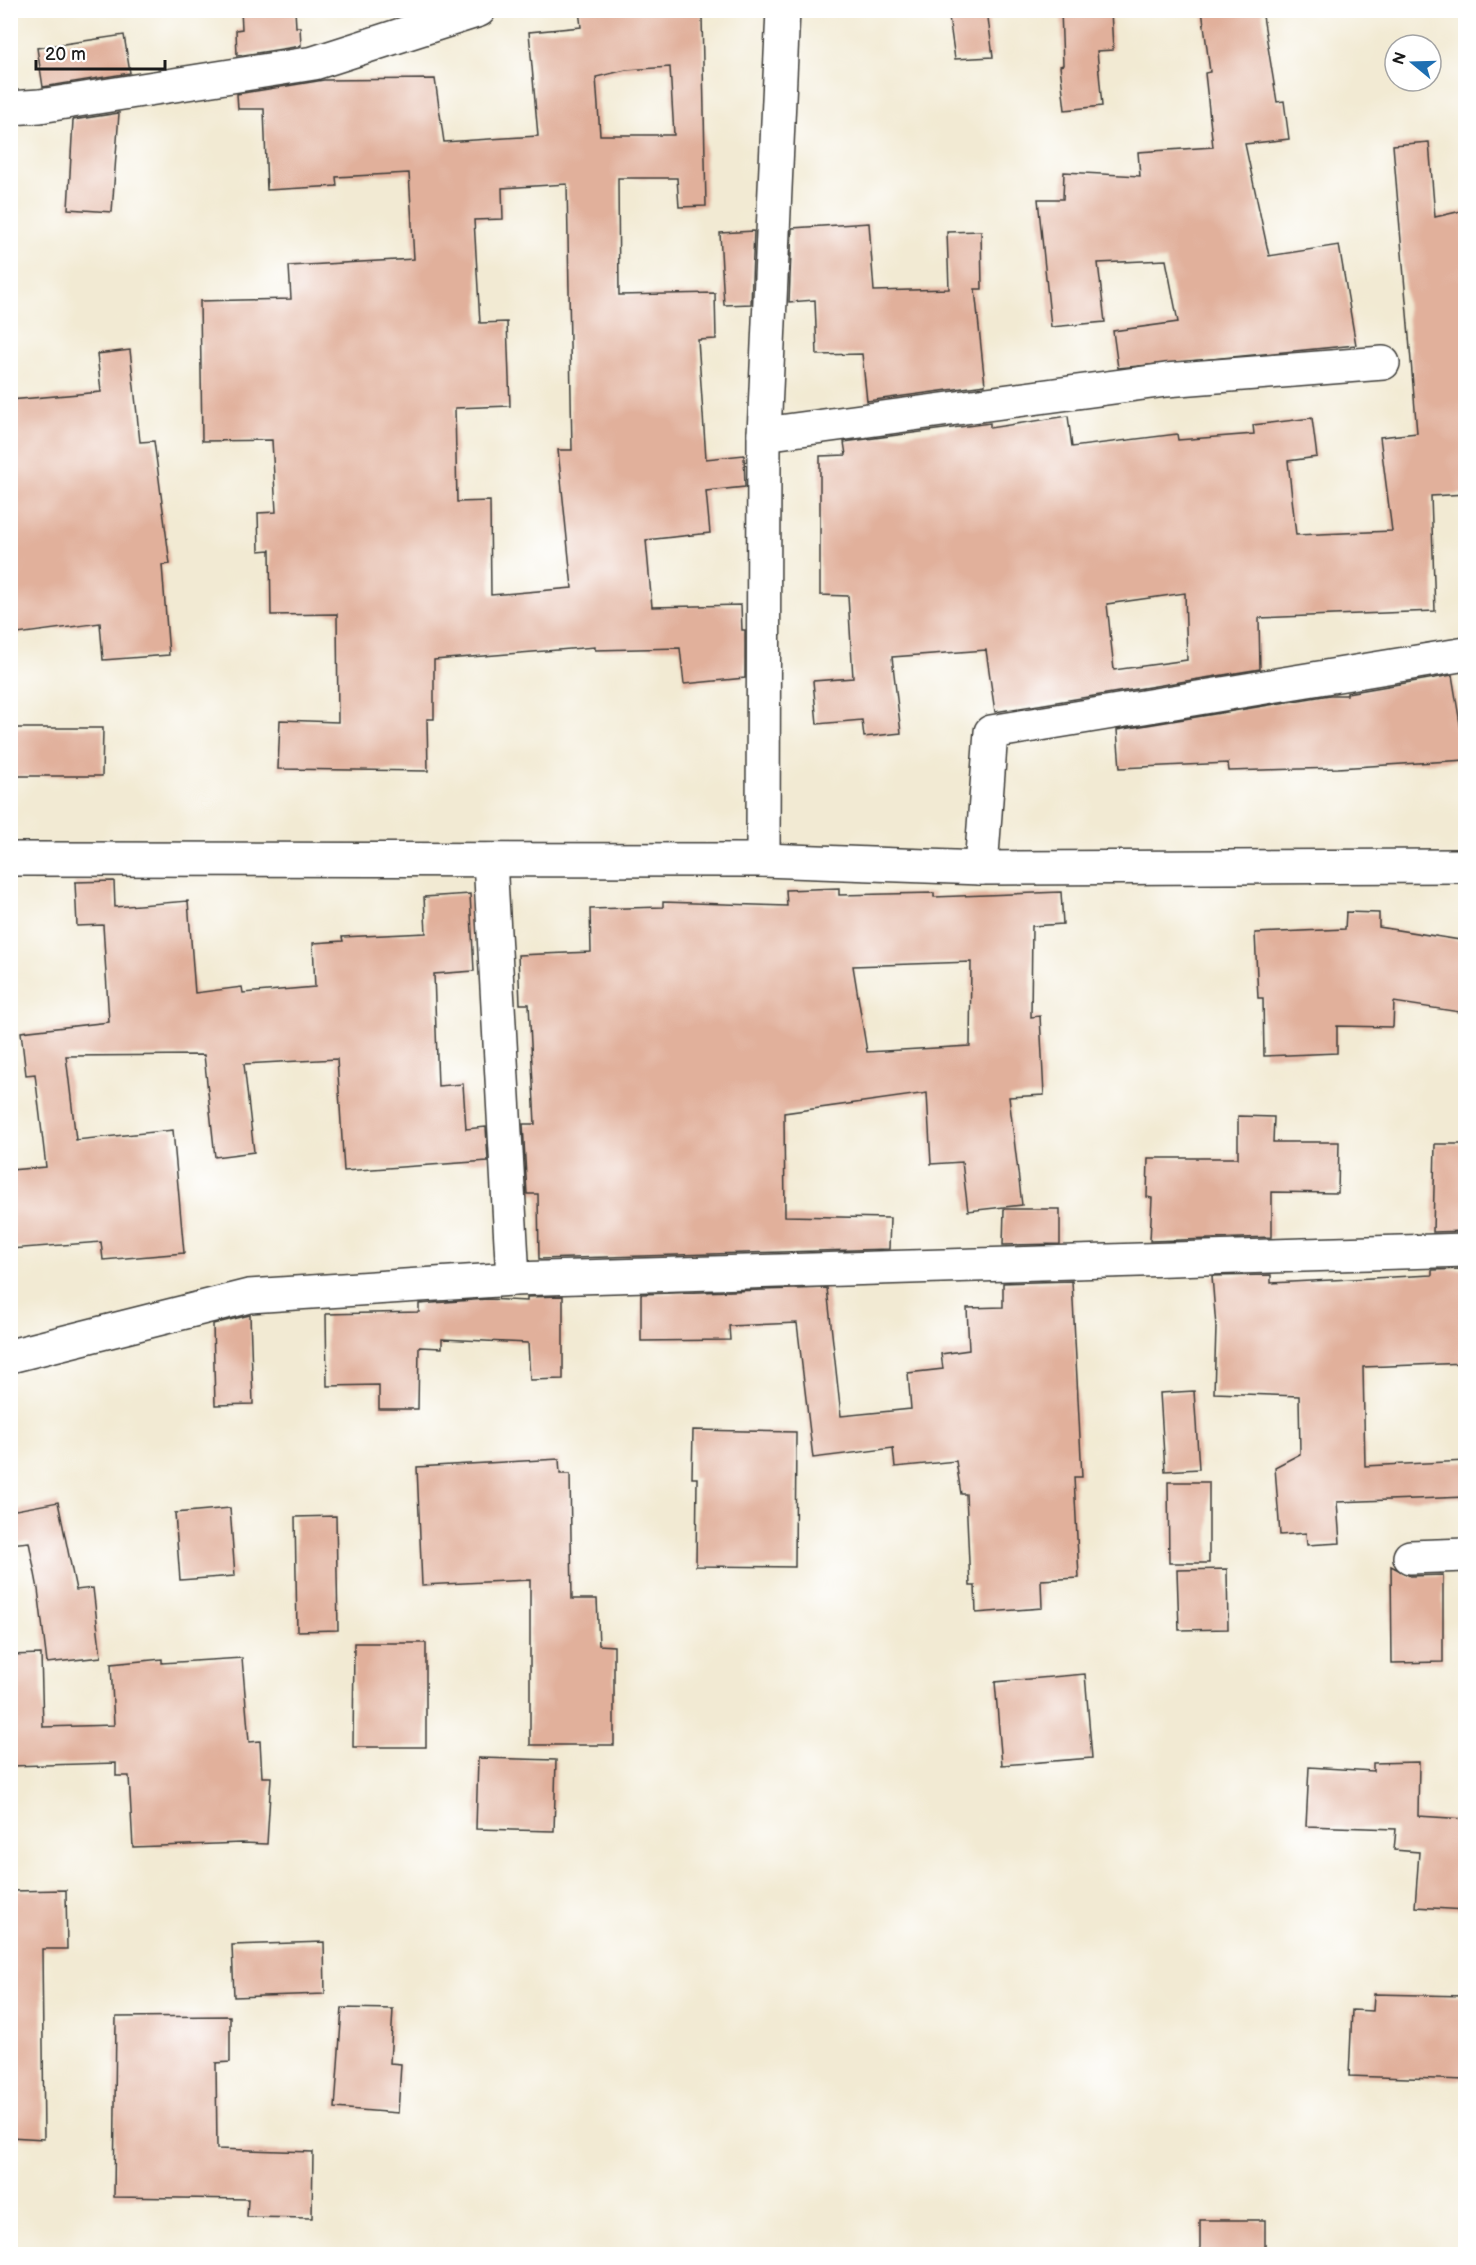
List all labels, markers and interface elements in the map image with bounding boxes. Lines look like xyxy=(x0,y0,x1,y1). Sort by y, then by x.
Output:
scale bar xyxy=(36,33,165,71)
north arrow xyxy=(1383,33,1443,93)
text: 20 m xyxy=(45,44,86,65)
text: N xyxy=(1389,50,1411,67)

